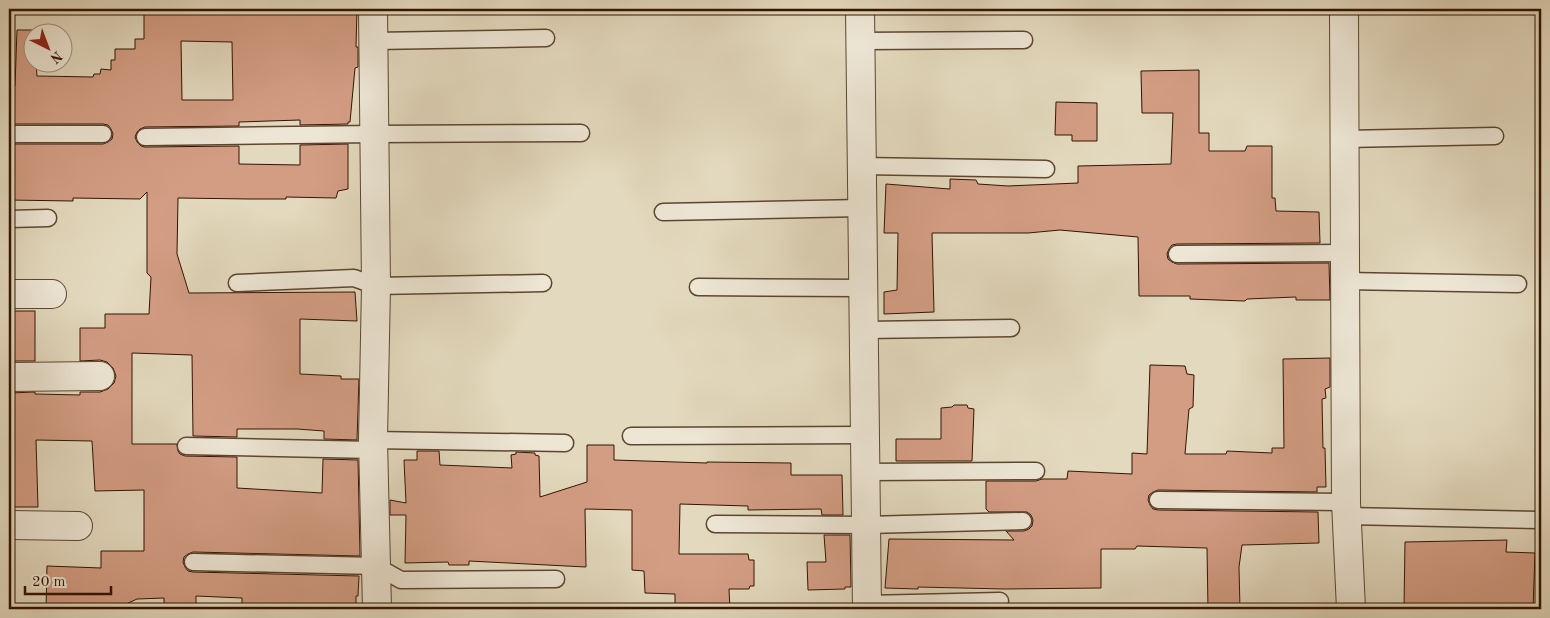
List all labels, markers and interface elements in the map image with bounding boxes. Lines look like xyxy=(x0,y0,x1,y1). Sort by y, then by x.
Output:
north arrow xyxy=(22,22,72,72)
text: N xyxy=(47,48,65,66)
scale bar xyxy=(25,563,111,595)
text: 20 m xyxy=(32,575,66,590)

